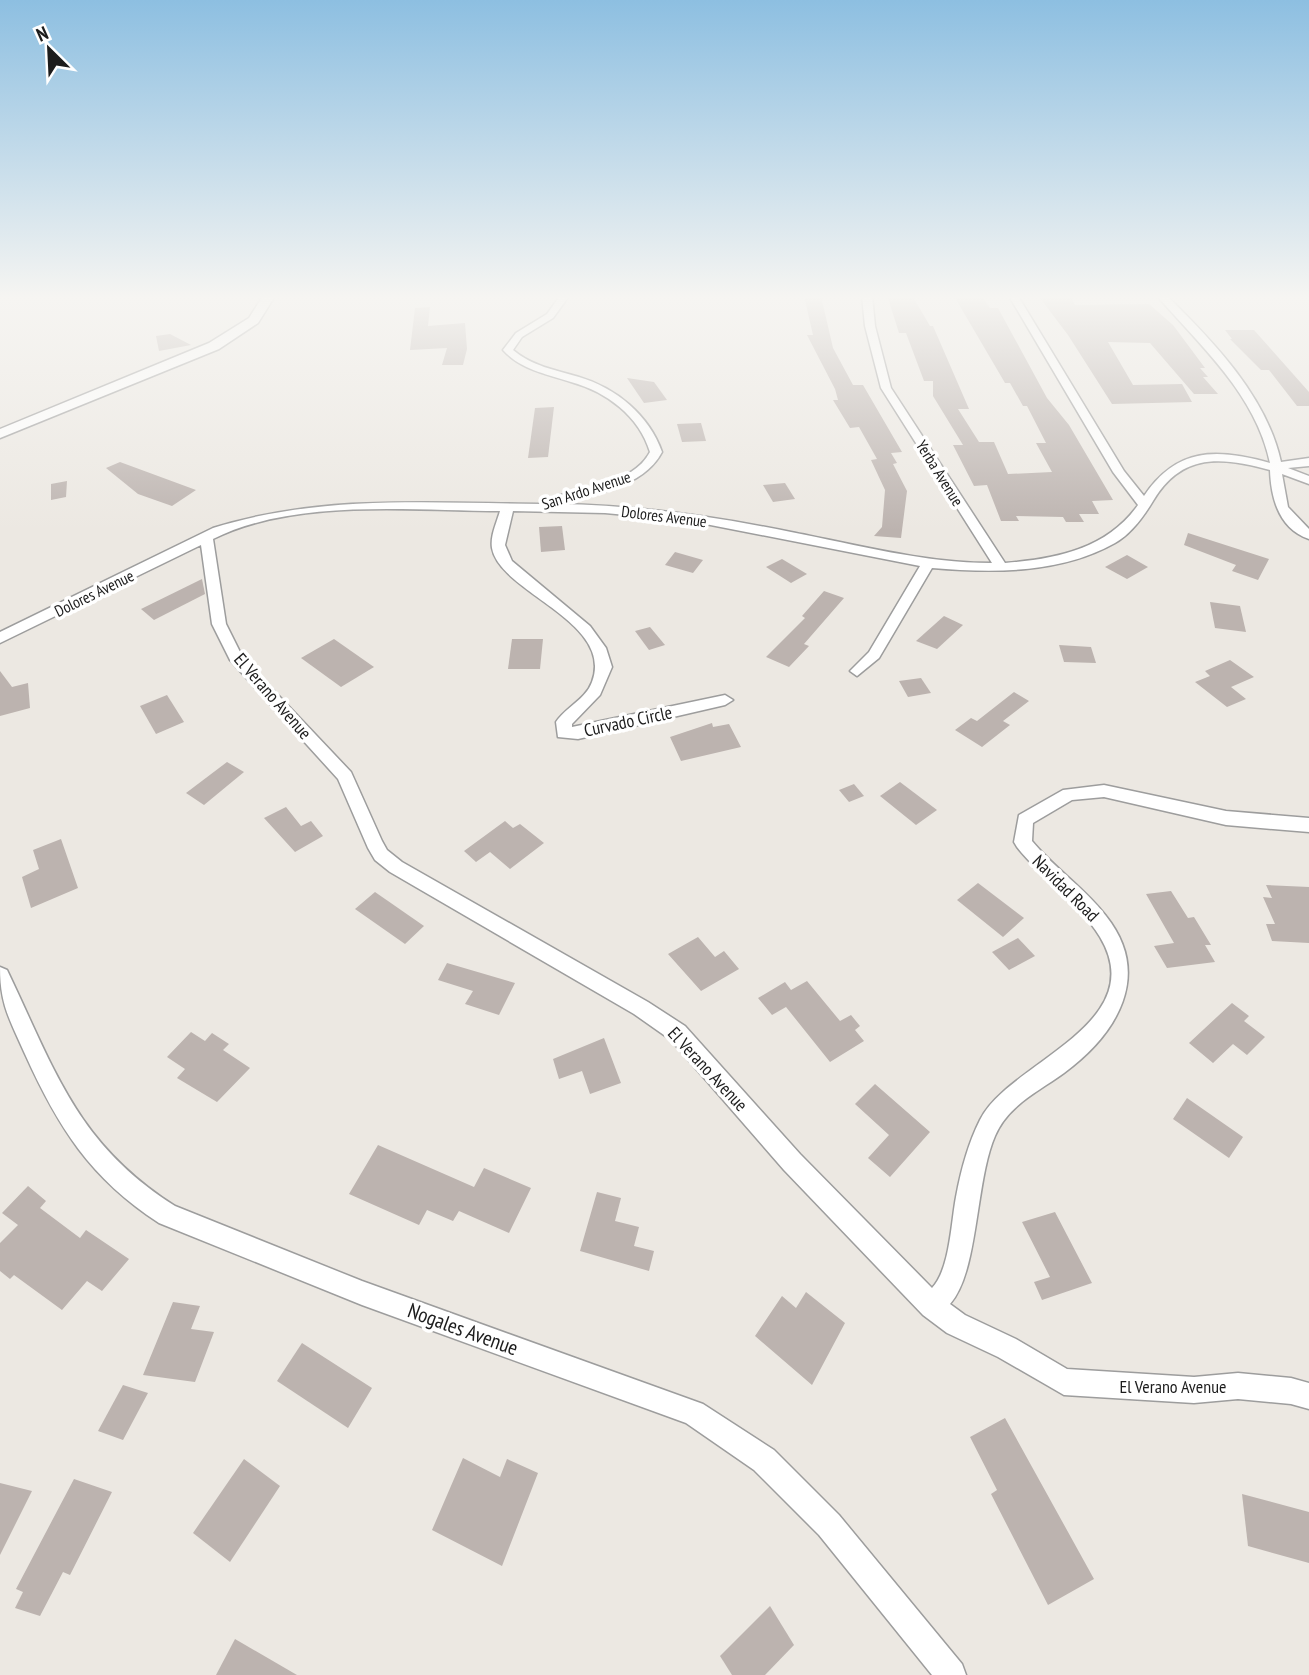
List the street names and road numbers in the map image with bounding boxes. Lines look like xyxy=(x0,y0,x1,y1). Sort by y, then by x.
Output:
street label: Yerba Avenue xyxy=(912,436,968,510)
street label: San Ardo Avenue xyxy=(539,466,633,514)
street label: Dolores Avenue xyxy=(620,501,708,531)
street label: Dolores Avenue xyxy=(51,565,137,621)
street label: El Verano Avenue xyxy=(229,648,317,744)
street label: Curvado Circle xyxy=(582,700,674,742)
street label: Navidad Road xyxy=(1028,850,1104,926)
street label: El Verano Avenue xyxy=(663,1022,753,1116)
street label: Nogales Avenue xyxy=(404,1297,522,1361)
street label: El Verano Avenue xyxy=(1120,1375,1226,1398)

